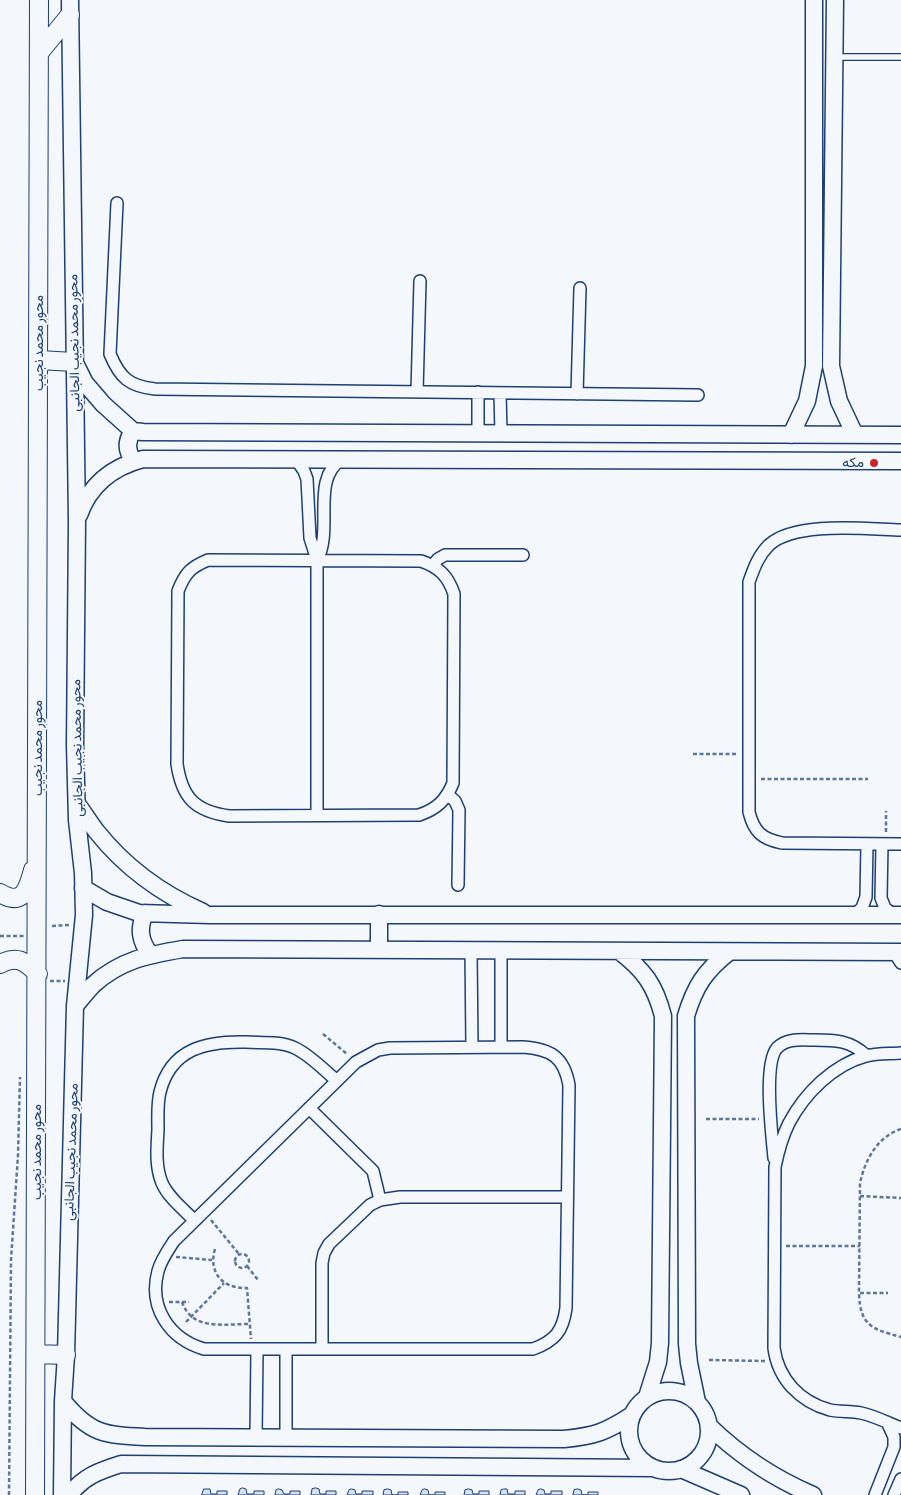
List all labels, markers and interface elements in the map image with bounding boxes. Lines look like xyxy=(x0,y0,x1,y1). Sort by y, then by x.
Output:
street label: محور محمد نجيب الجانبى xyxy=(64,274,84,412)
street label: محور محمد نجيب xyxy=(31,295,47,391)
place label: مكه xyxy=(842,455,864,471)
marker: مكه xyxy=(868,457,880,469)
street label: محور محمد نجيب الجانبى xyxy=(67,679,87,817)
street label: محور محمد نجيب xyxy=(30,700,46,796)
street label: محور محمد نجيب الجانبى xyxy=(60,1083,82,1221)
street label: محور محمد نجيب xyxy=(29,1104,45,1200)

